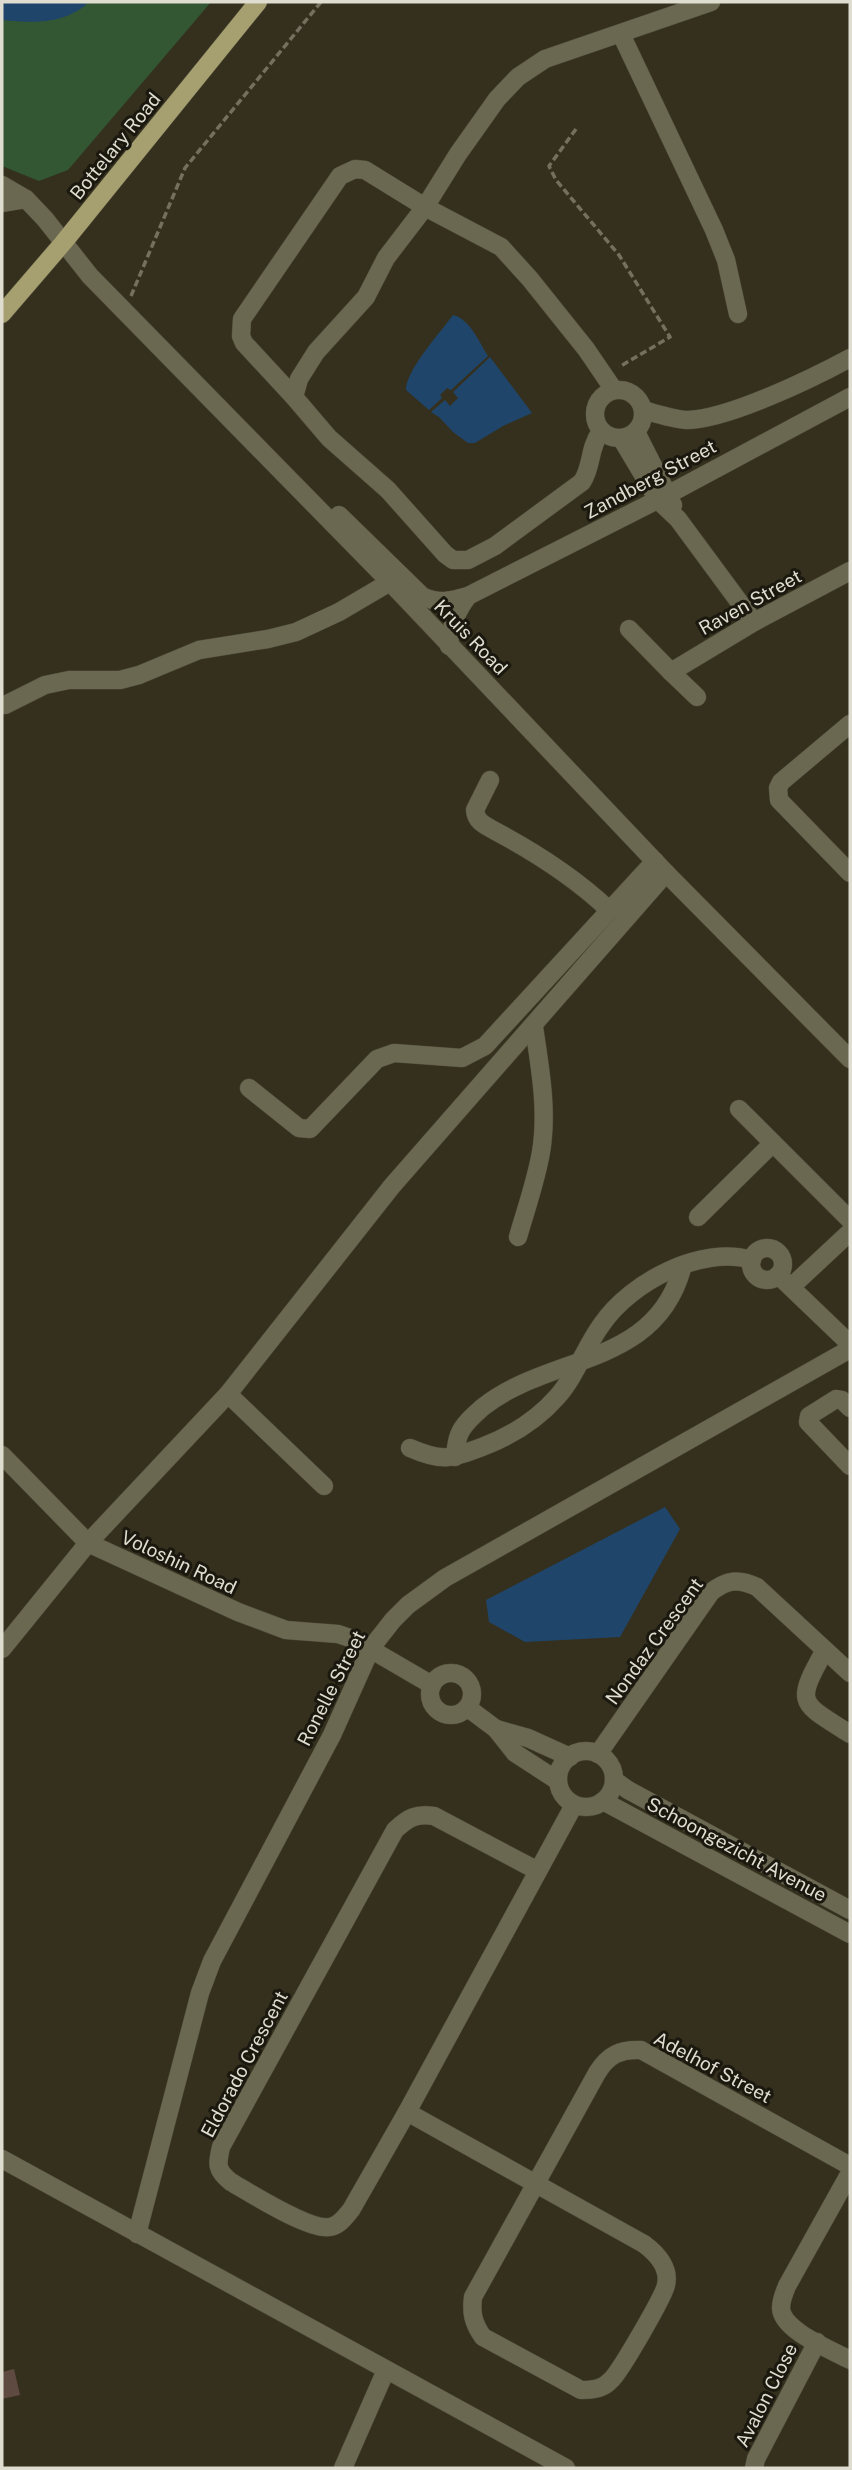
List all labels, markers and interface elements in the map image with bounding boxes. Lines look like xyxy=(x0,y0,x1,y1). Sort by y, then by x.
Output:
street label: Bottelary Road xyxy=(65,88,165,204)
street label: Zandberg Street xyxy=(580,435,720,523)
street label: Raven Street xyxy=(695,565,805,639)
street label: Kruis Road xyxy=(430,595,512,679)
street label: Voloshin Road xyxy=(118,1526,240,1598)
street label: Nondaz Crescent xyxy=(601,1573,707,1709)
street label: Ronelle Street xyxy=(292,1627,370,1749)
street label: Schoongezicht Avenue xyxy=(643,1792,831,1906)
street label: Eldorado Crescent xyxy=(196,1987,292,2141)
street label: Adelhof Street xyxy=(650,2027,776,2107)
street label: Avalon Close xyxy=(730,2340,802,2450)

